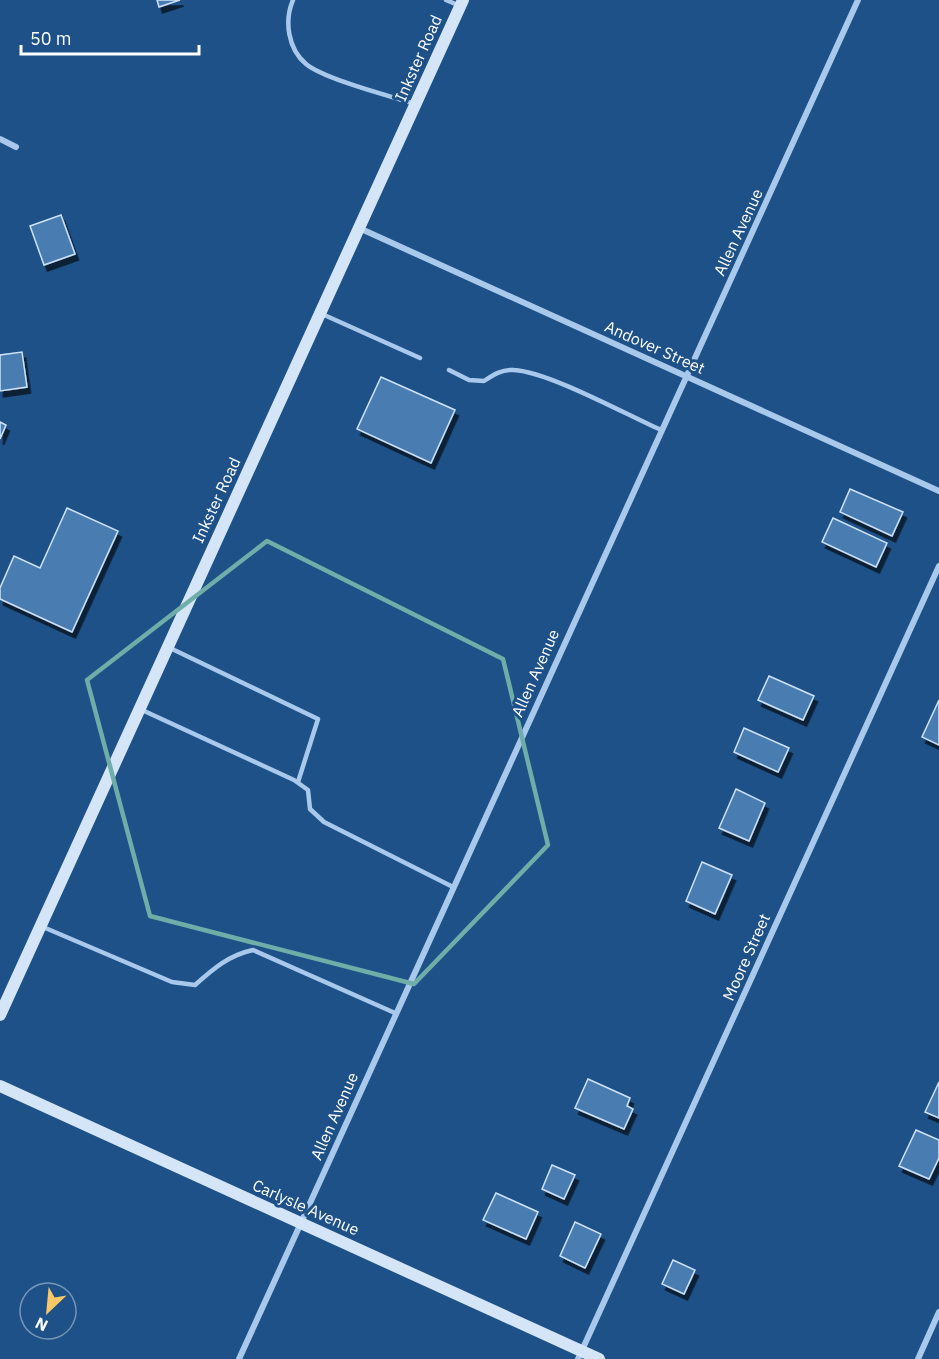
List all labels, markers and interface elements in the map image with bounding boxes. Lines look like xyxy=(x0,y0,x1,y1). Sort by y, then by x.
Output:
street label: Inkster Road xyxy=(390,12,446,104)
scale bar xyxy=(21,18,200,56)
text: 50 m xyxy=(30,27,72,50)
street label: Allen Avenue xyxy=(709,185,767,279)
street label: Andover Street xyxy=(602,316,708,378)
street label: Inkster Road xyxy=(187,454,245,546)
street label: Allen Avenue xyxy=(507,626,563,720)
street label: Moore Street xyxy=(718,910,774,1004)
street label: Allen Avenue xyxy=(306,1069,362,1163)
street label: Carlysle Avenue xyxy=(250,1175,363,1240)
north arrow xyxy=(18,1281,78,1341)
text: N xyxy=(32,1313,51,1336)

